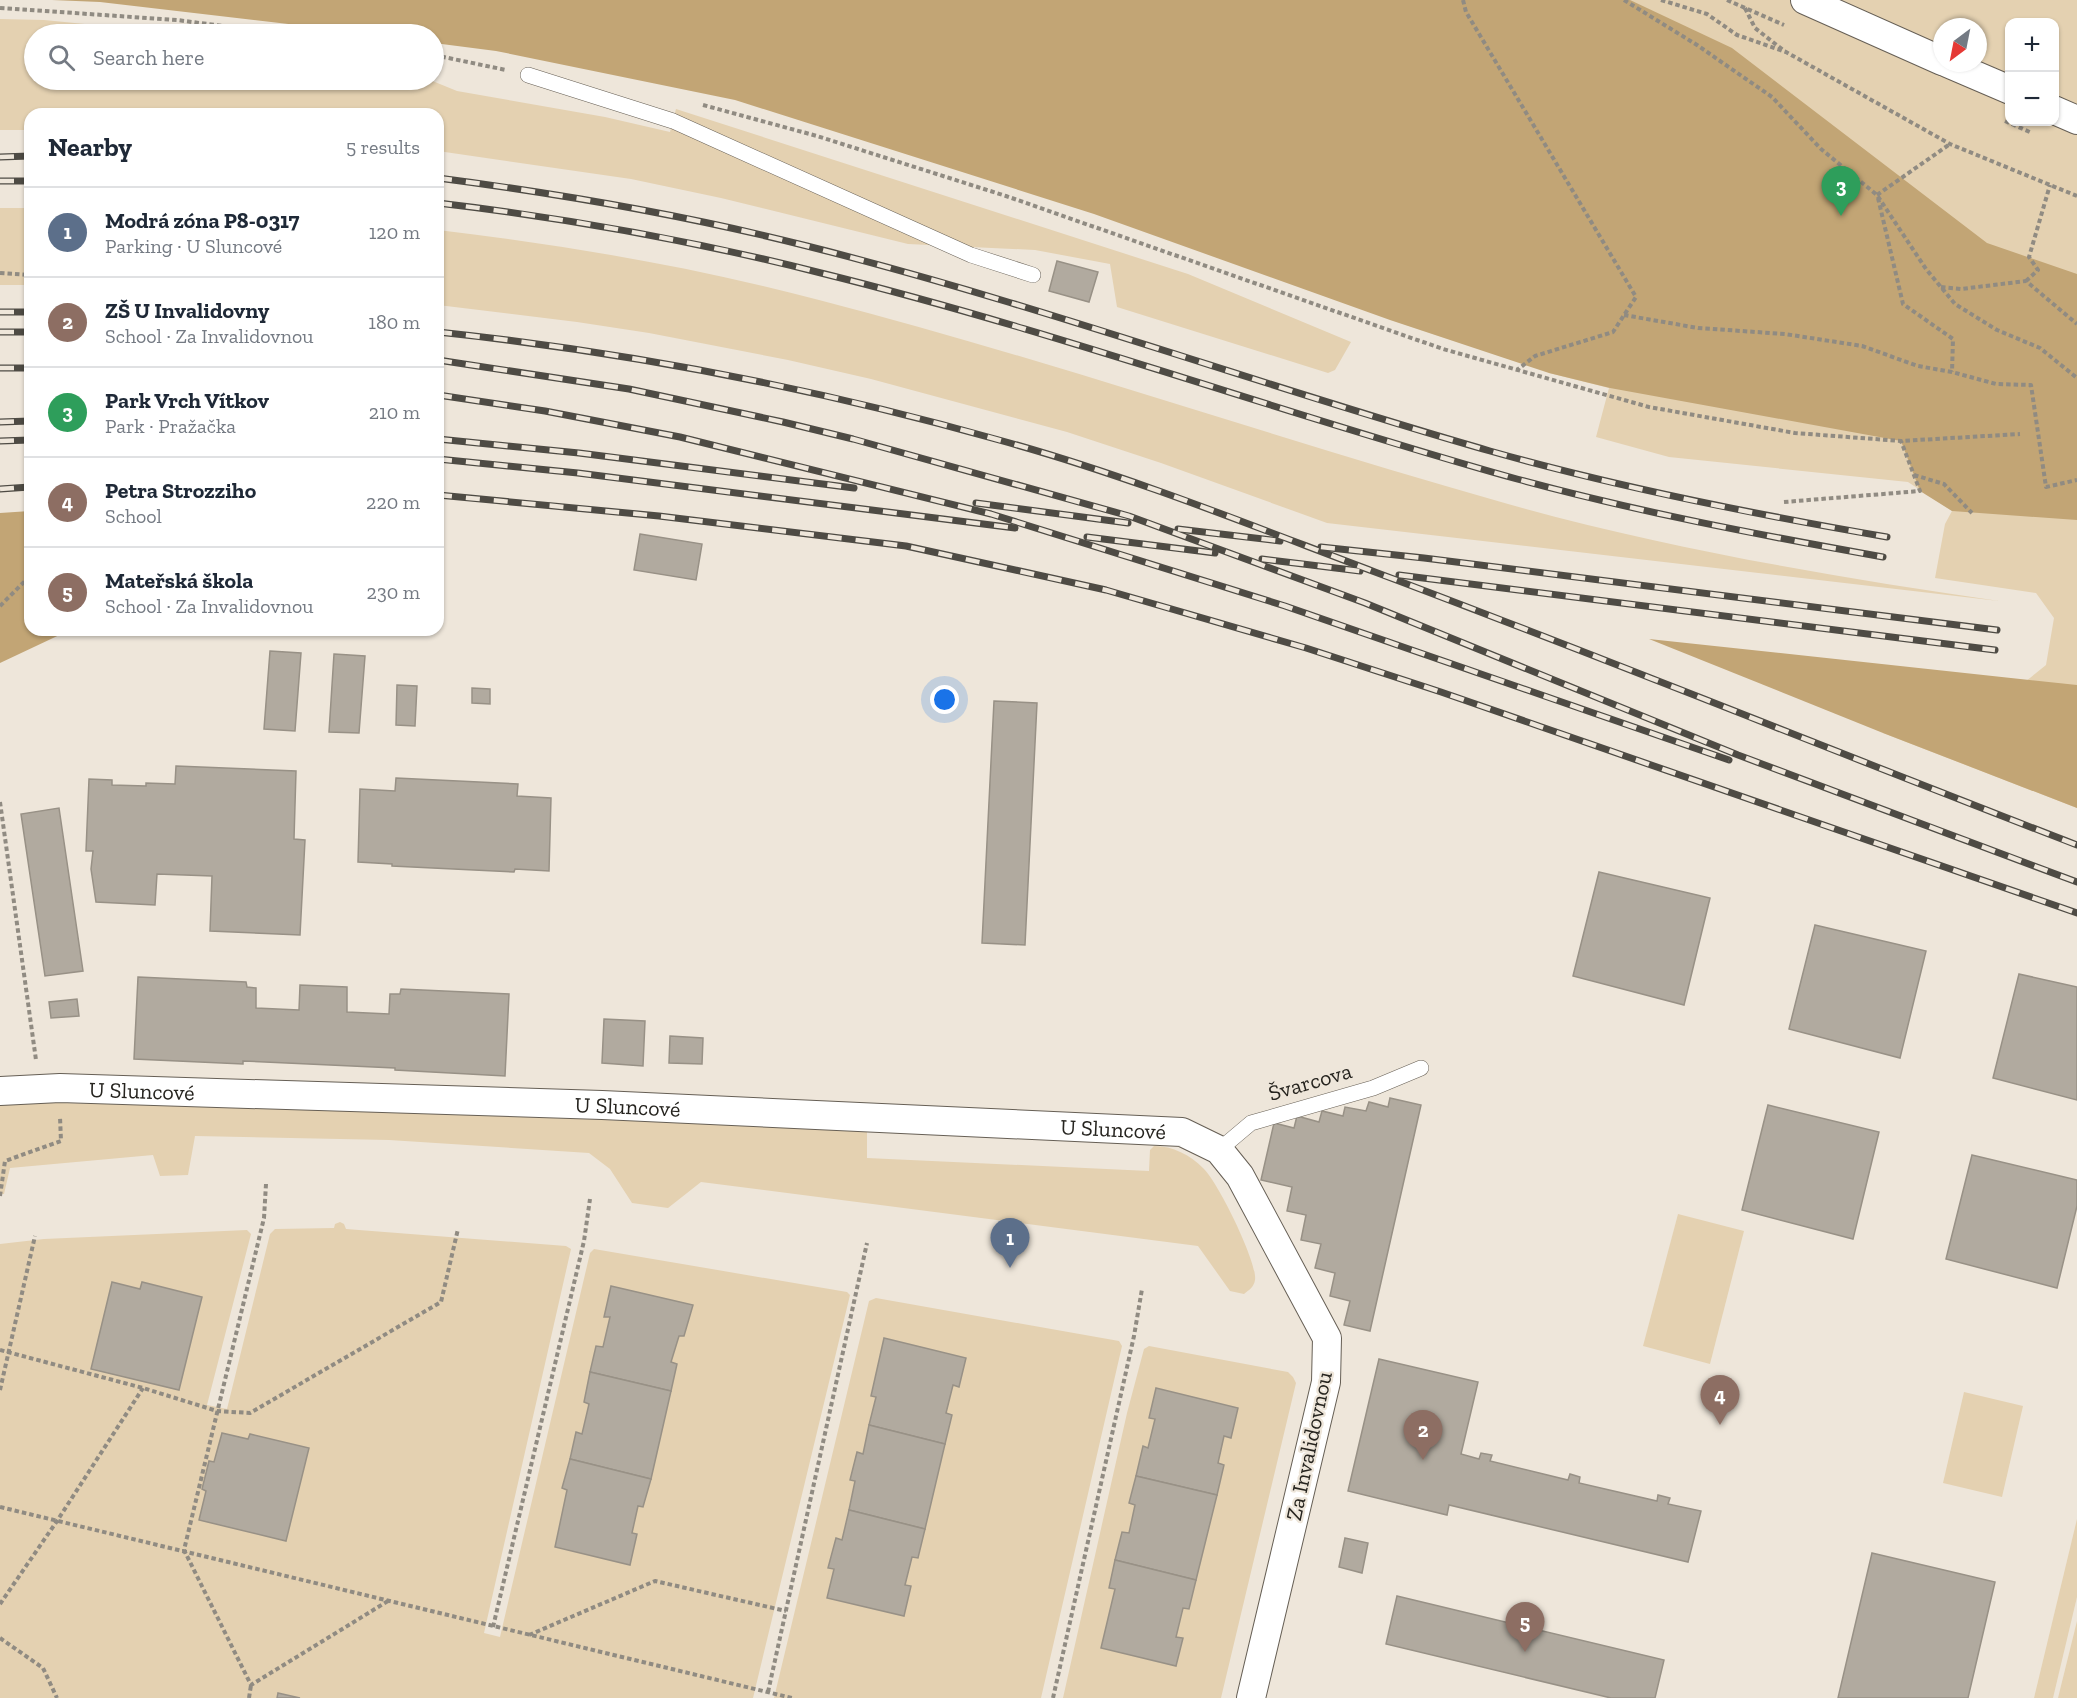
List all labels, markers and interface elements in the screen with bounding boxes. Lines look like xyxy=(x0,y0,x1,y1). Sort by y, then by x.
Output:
north arrow xyxy=(1933,18,1987,72)
map controls xyxy=(2005,18,2059,126)
button: + xyxy=(2005,18,2059,72)
search box xyxy=(24,24,444,90)
icon: search xyxy=(45,41,78,74)
text: Search here xyxy=(93,44,204,71)
button: − xyxy=(2005,72,2059,126)
text: Nearby xyxy=(48,131,132,163)
text: 5 results xyxy=(346,135,420,159)
pin: 3 xyxy=(1822,166,1860,216)
text: Modrá zóna P8-0317 xyxy=(105,207,299,234)
text: 1 xyxy=(63,220,72,244)
text: 120 m xyxy=(369,220,420,244)
text: Parking · U Sluncové xyxy=(105,234,282,258)
text: ZŠ U Invalidovny xyxy=(105,297,269,324)
text: 2 xyxy=(62,310,73,334)
text: 180 m xyxy=(368,310,420,334)
text: School · Za Invalidovnou xyxy=(105,324,313,348)
text: Park Vrch Vítkov xyxy=(105,387,269,414)
text: 3 xyxy=(62,400,73,424)
text: 210 m xyxy=(369,400,420,424)
text: Park · Pražačka xyxy=(105,414,236,438)
text: Petra Strozziho xyxy=(105,477,256,504)
text: 4 xyxy=(62,490,73,514)
text: 220 m xyxy=(366,490,420,514)
text: School xyxy=(105,504,162,528)
text: Mateřská škola xyxy=(105,567,253,594)
text: 5 xyxy=(62,580,73,604)
text: 230 m xyxy=(367,580,420,604)
text: School · Za Invalidovnou xyxy=(105,594,313,618)
your location xyxy=(930,685,959,714)
street label: Švarcova xyxy=(1265,1057,1355,1107)
street label: U Sluncové xyxy=(89,1075,195,1106)
street label: U Sluncové xyxy=(574,1091,681,1122)
street label: U Sluncové xyxy=(1060,1113,1166,1145)
pin: 1 xyxy=(990,1218,1030,1268)
street label: Za Invalidovnou xyxy=(1280,1368,1338,1523)
pin: 4 xyxy=(1700,1376,1740,1425)
pin: 2 xyxy=(1404,1410,1442,1460)
pin: 5 xyxy=(1506,1602,1544,1652)

